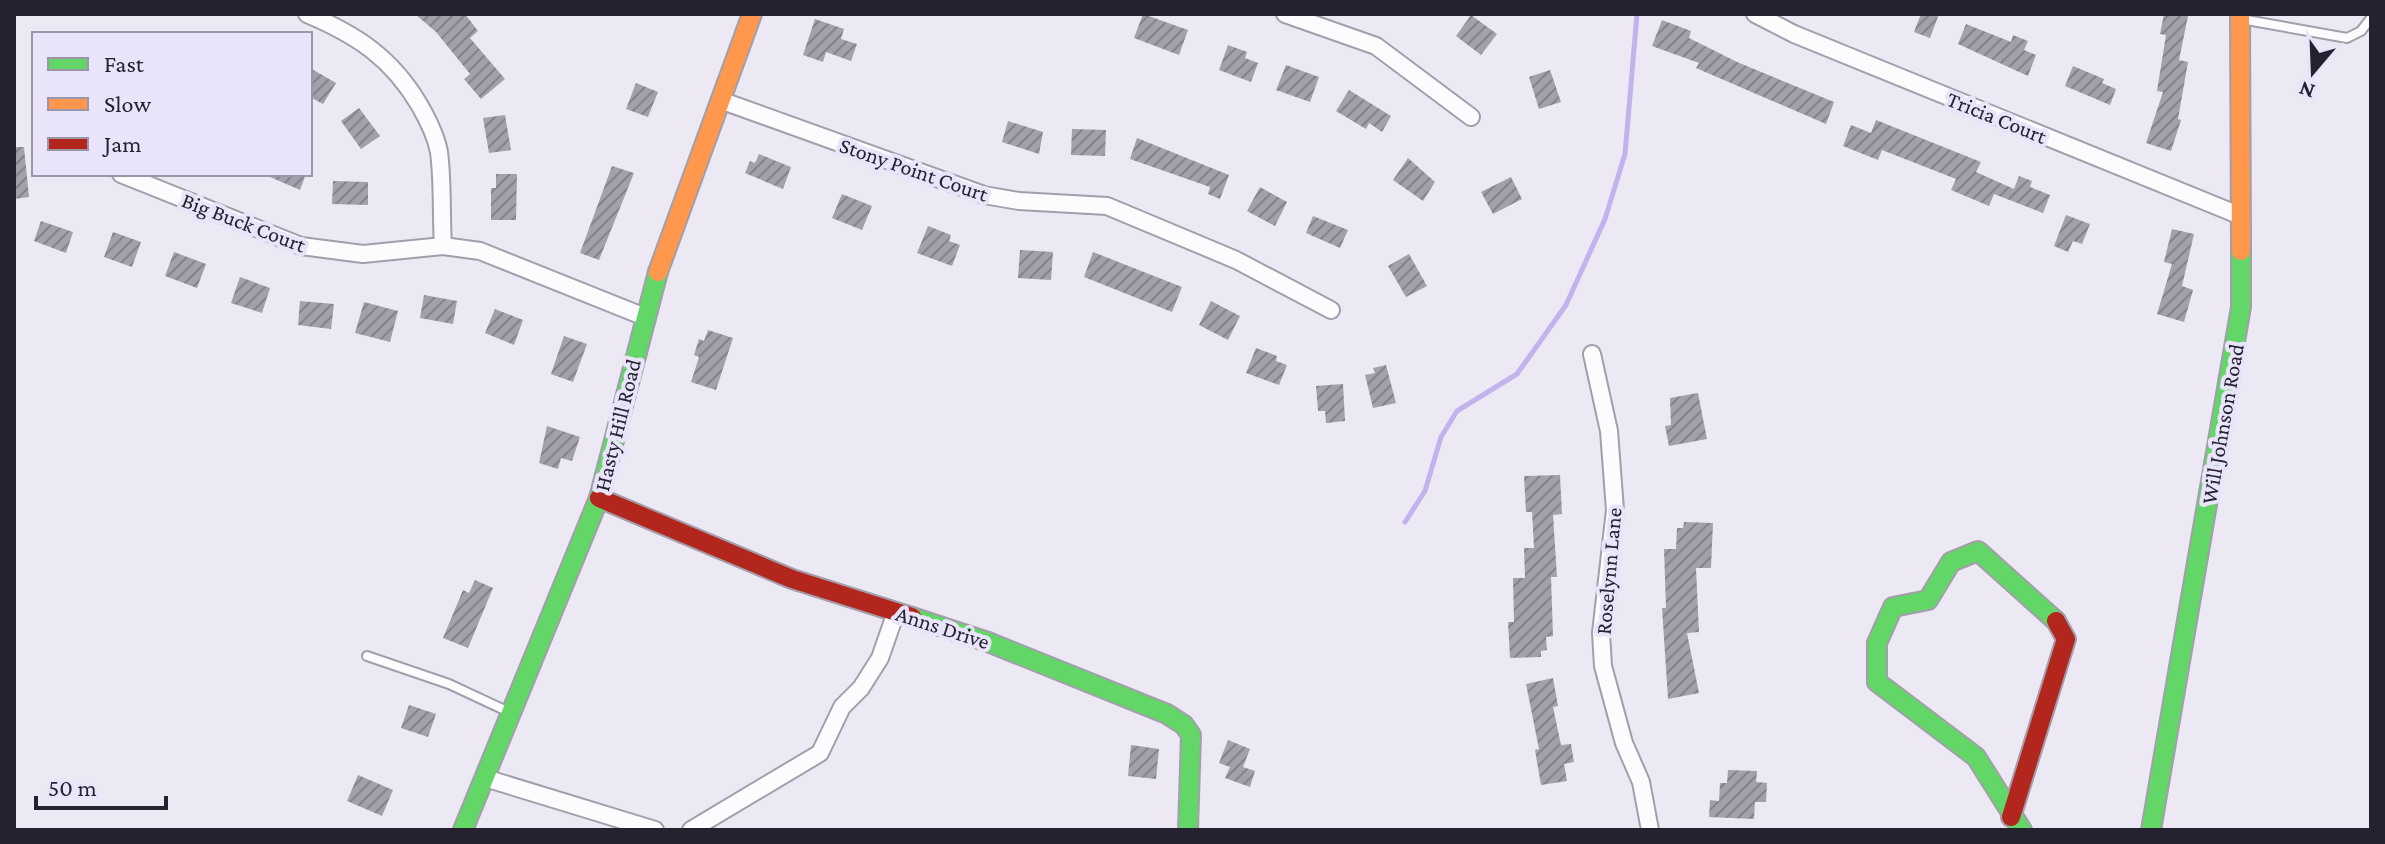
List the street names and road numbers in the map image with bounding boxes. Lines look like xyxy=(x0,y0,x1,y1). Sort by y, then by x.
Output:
street label: Tricia Court xyxy=(1943,86,2051,149)
street label: Stony Point Court xyxy=(836,132,992,207)
street label: Big Buck Court xyxy=(178,187,310,258)
street label: Will Johnson Road xyxy=(2196,342,2249,506)
street label: Hasty Hill Road xyxy=(589,356,646,494)
street label: Roselynn Lane xyxy=(1590,506,1627,636)
street label: Anns Drive xyxy=(893,601,993,654)

